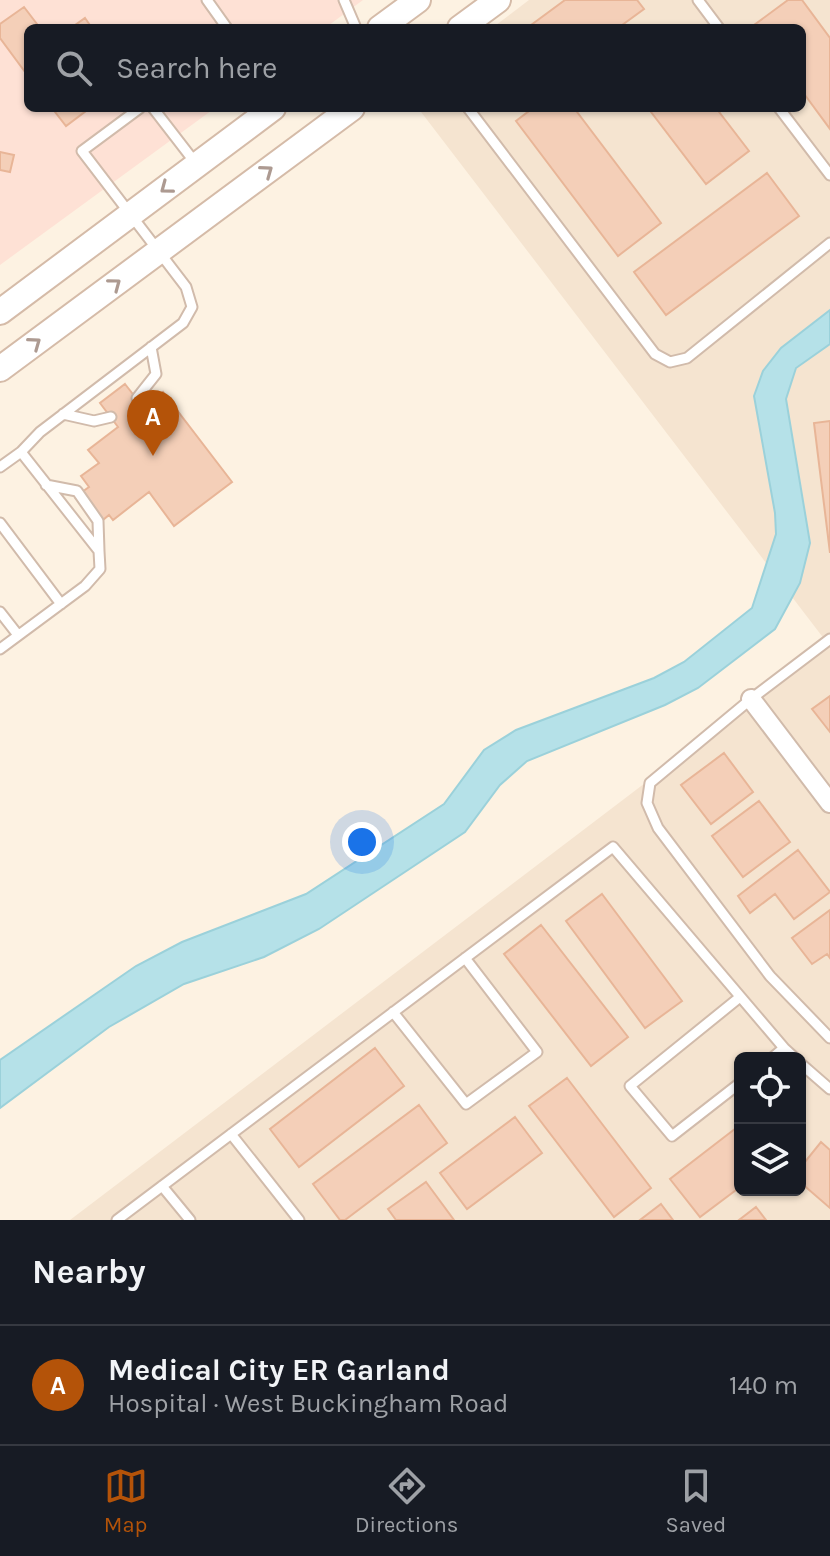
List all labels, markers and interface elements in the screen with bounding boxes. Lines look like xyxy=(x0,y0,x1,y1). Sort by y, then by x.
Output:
search box xyxy=(24,24,806,112)
icon: search xyxy=(52,46,96,90)
text: Search here xyxy=(116,50,277,86)
one-way arrow xyxy=(258,167,273,181)
one-way arrow xyxy=(160,178,174,193)
one-way arrow xyxy=(106,279,120,294)
one-way arrow xyxy=(26,338,41,353)
pin: A xyxy=(127,390,179,456)
your location xyxy=(342,822,382,862)
map controls xyxy=(734,1052,806,1196)
button: locate xyxy=(734,1052,806,1124)
button: layers xyxy=(734,1124,806,1196)
text: Nearby xyxy=(32,1252,146,1292)
text: Medical City ER Garland xyxy=(108,1352,450,1388)
text: A xyxy=(50,1370,66,1401)
text: 140 m xyxy=(729,1370,798,1401)
text: Hospital · West Buckingham Road xyxy=(108,1388,508,1419)
tab: Map xyxy=(104,1464,148,1538)
tab: Directions xyxy=(355,1464,458,1538)
tab: Saved xyxy=(666,1464,726,1538)

